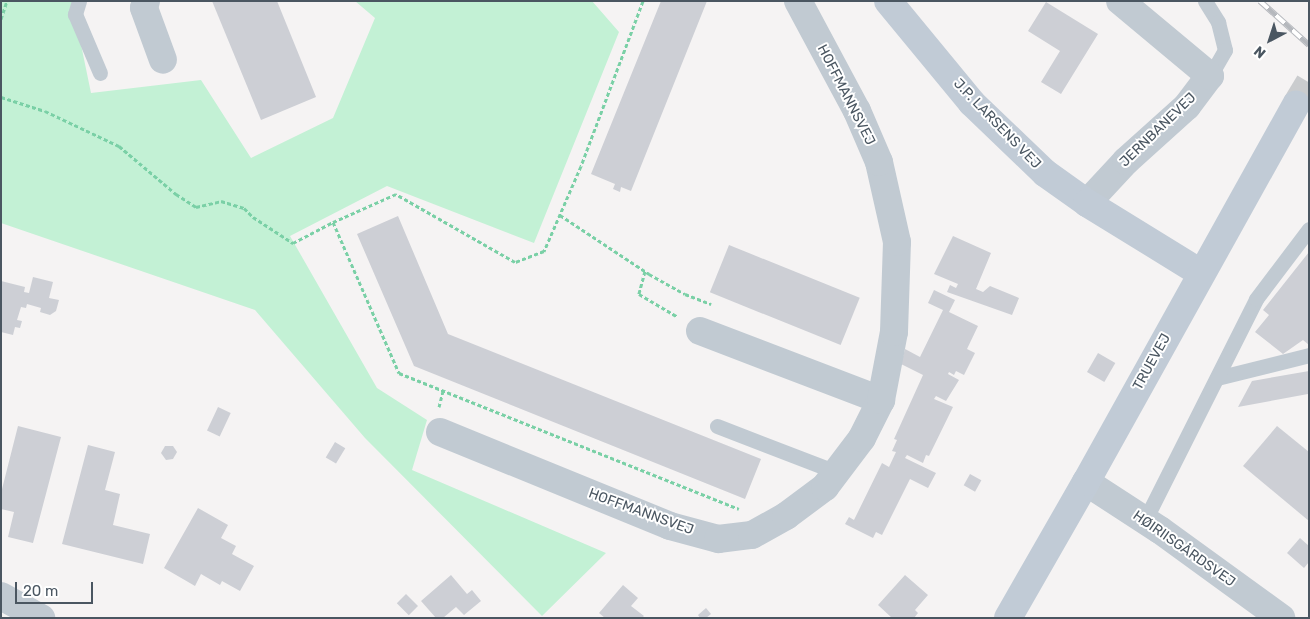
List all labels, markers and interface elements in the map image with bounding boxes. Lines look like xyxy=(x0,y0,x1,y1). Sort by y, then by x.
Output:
north arrow xyxy=(1245,15,1295,65)
street label: HOFFMANNSVEJ xyxy=(813,42,879,148)
text: N xyxy=(1251,42,1269,62)
street label: J.P. LARSENS VEJ xyxy=(950,75,1044,173)
street label: JERNBANEVEJ xyxy=(1116,89,1200,171)
street label: TRUEVEJ xyxy=(1130,331,1174,393)
street label: HOFFMANNSVEJ xyxy=(586,485,696,539)
street label: HØIRIISGÅRDSVEJ xyxy=(1130,507,1238,591)
scale bar xyxy=(18,572,95,604)
text: 20 m xyxy=(23,582,58,600)

